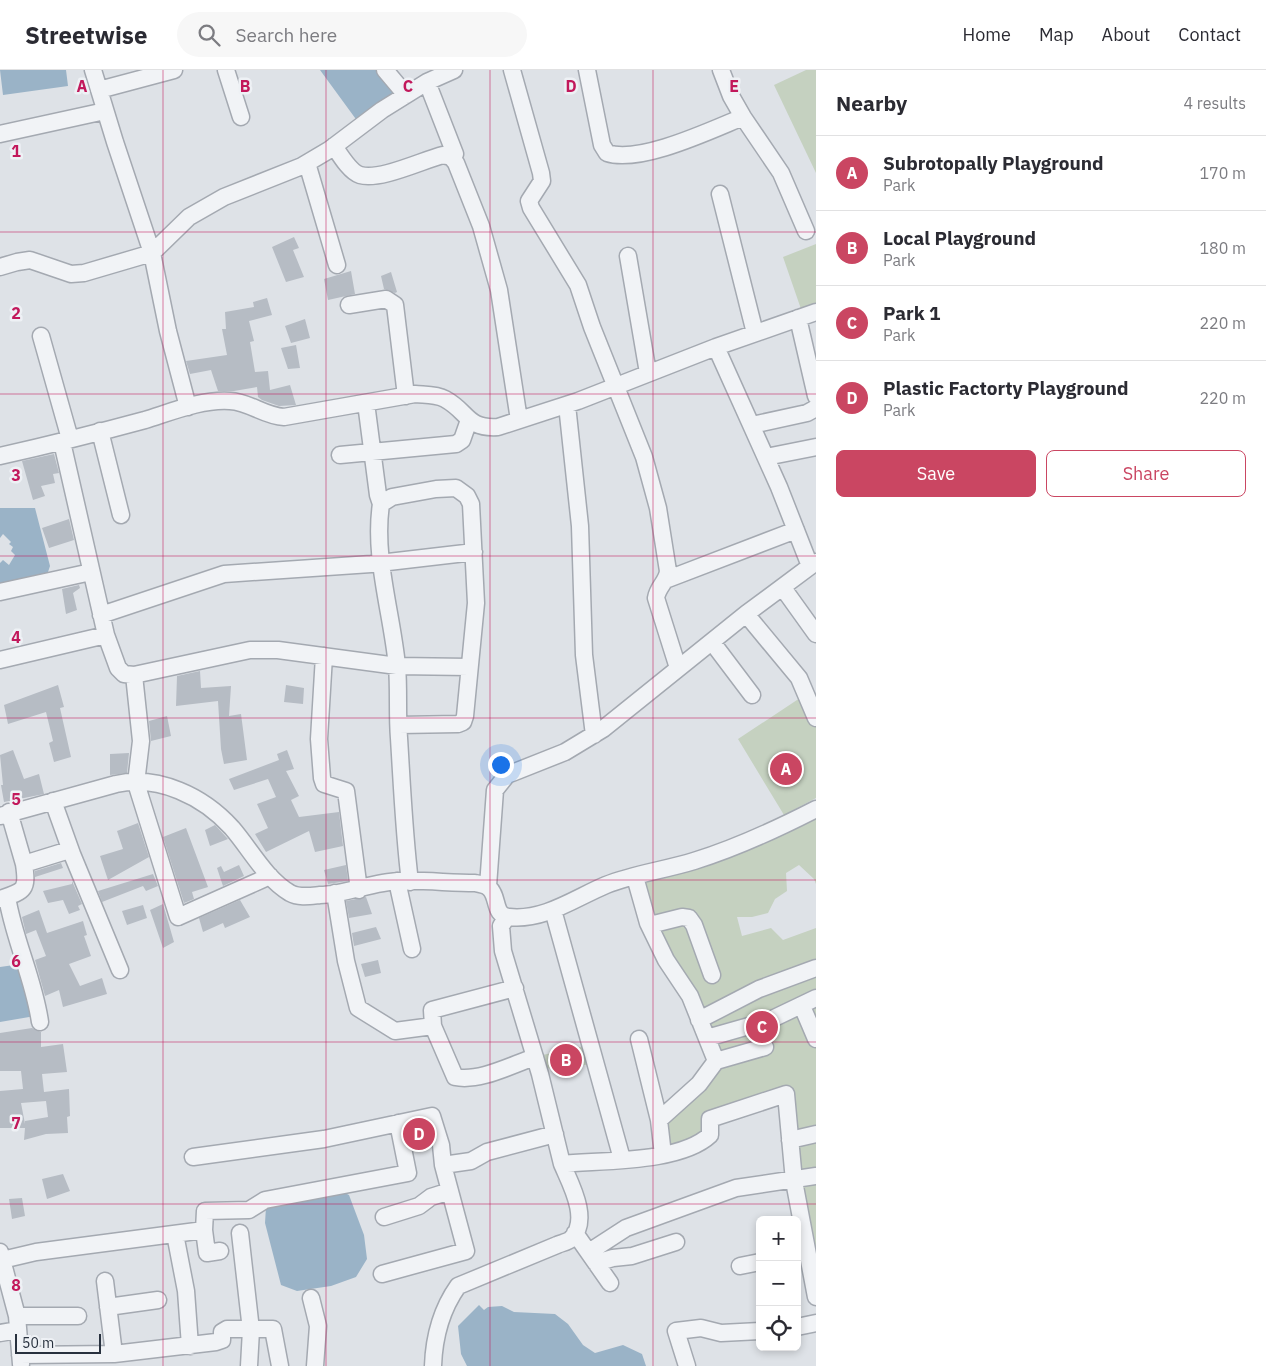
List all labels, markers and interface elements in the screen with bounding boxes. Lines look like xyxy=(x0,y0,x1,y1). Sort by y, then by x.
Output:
search box xyxy=(177,12,527,57)
text: Streetwise xyxy=(25,19,147,51)
icon: search xyxy=(195,21,223,49)
text: Search here xyxy=(235,23,337,47)
text: Home xyxy=(963,23,1011,46)
text: Map xyxy=(1039,23,1074,46)
text: About xyxy=(1102,23,1150,46)
text: Contact xyxy=(1178,23,1241,46)
text: A xyxy=(77,76,88,96)
text: B xyxy=(240,76,251,96)
text: C xyxy=(403,76,413,96)
text: D xyxy=(565,76,577,96)
text: E xyxy=(729,76,739,96)
text: Nearby xyxy=(836,89,907,117)
text: 4 results xyxy=(1183,93,1246,113)
text: 1 xyxy=(11,141,21,161)
text: Subrotopally Playground xyxy=(883,151,1104,175)
text: A xyxy=(847,163,857,183)
text: 170 m xyxy=(1199,163,1246,183)
text: Park xyxy=(883,175,915,195)
text: Local Playground xyxy=(883,226,1036,250)
text: B xyxy=(847,238,857,258)
text: 180 m xyxy=(1199,238,1246,258)
text: Park xyxy=(883,250,915,270)
text: Park 1 xyxy=(883,301,941,325)
text: 2 xyxy=(11,303,21,323)
text: C xyxy=(847,313,857,333)
text: 220 m xyxy=(1199,313,1246,333)
text: Park xyxy=(883,325,915,345)
text: Plastic Factorty Playground xyxy=(883,376,1129,400)
text: D xyxy=(846,388,858,408)
text: 220 m xyxy=(1199,388,1246,408)
text: Park xyxy=(883,400,915,420)
button: Save xyxy=(836,450,1036,497)
button: Share xyxy=(1046,450,1246,497)
text: 3 xyxy=(11,465,21,485)
text: 4 xyxy=(11,627,21,647)
pin: A xyxy=(770,750,802,788)
your location xyxy=(488,752,514,778)
text: 5 xyxy=(11,789,21,809)
text: 6 xyxy=(11,951,21,971)
pin: C xyxy=(746,1008,778,1046)
pin: B xyxy=(550,1041,582,1079)
text: 7 xyxy=(11,1113,21,1133)
pin: D xyxy=(403,1115,435,1153)
map controls xyxy=(756,1216,801,1351)
button: + xyxy=(756,1216,801,1261)
button: − xyxy=(756,1261,801,1306)
text: 8 xyxy=(11,1275,21,1295)
button: locate xyxy=(756,1306,801,1351)
scale bar xyxy=(15,1331,101,1354)
text: 50 m xyxy=(22,1334,54,1352)

